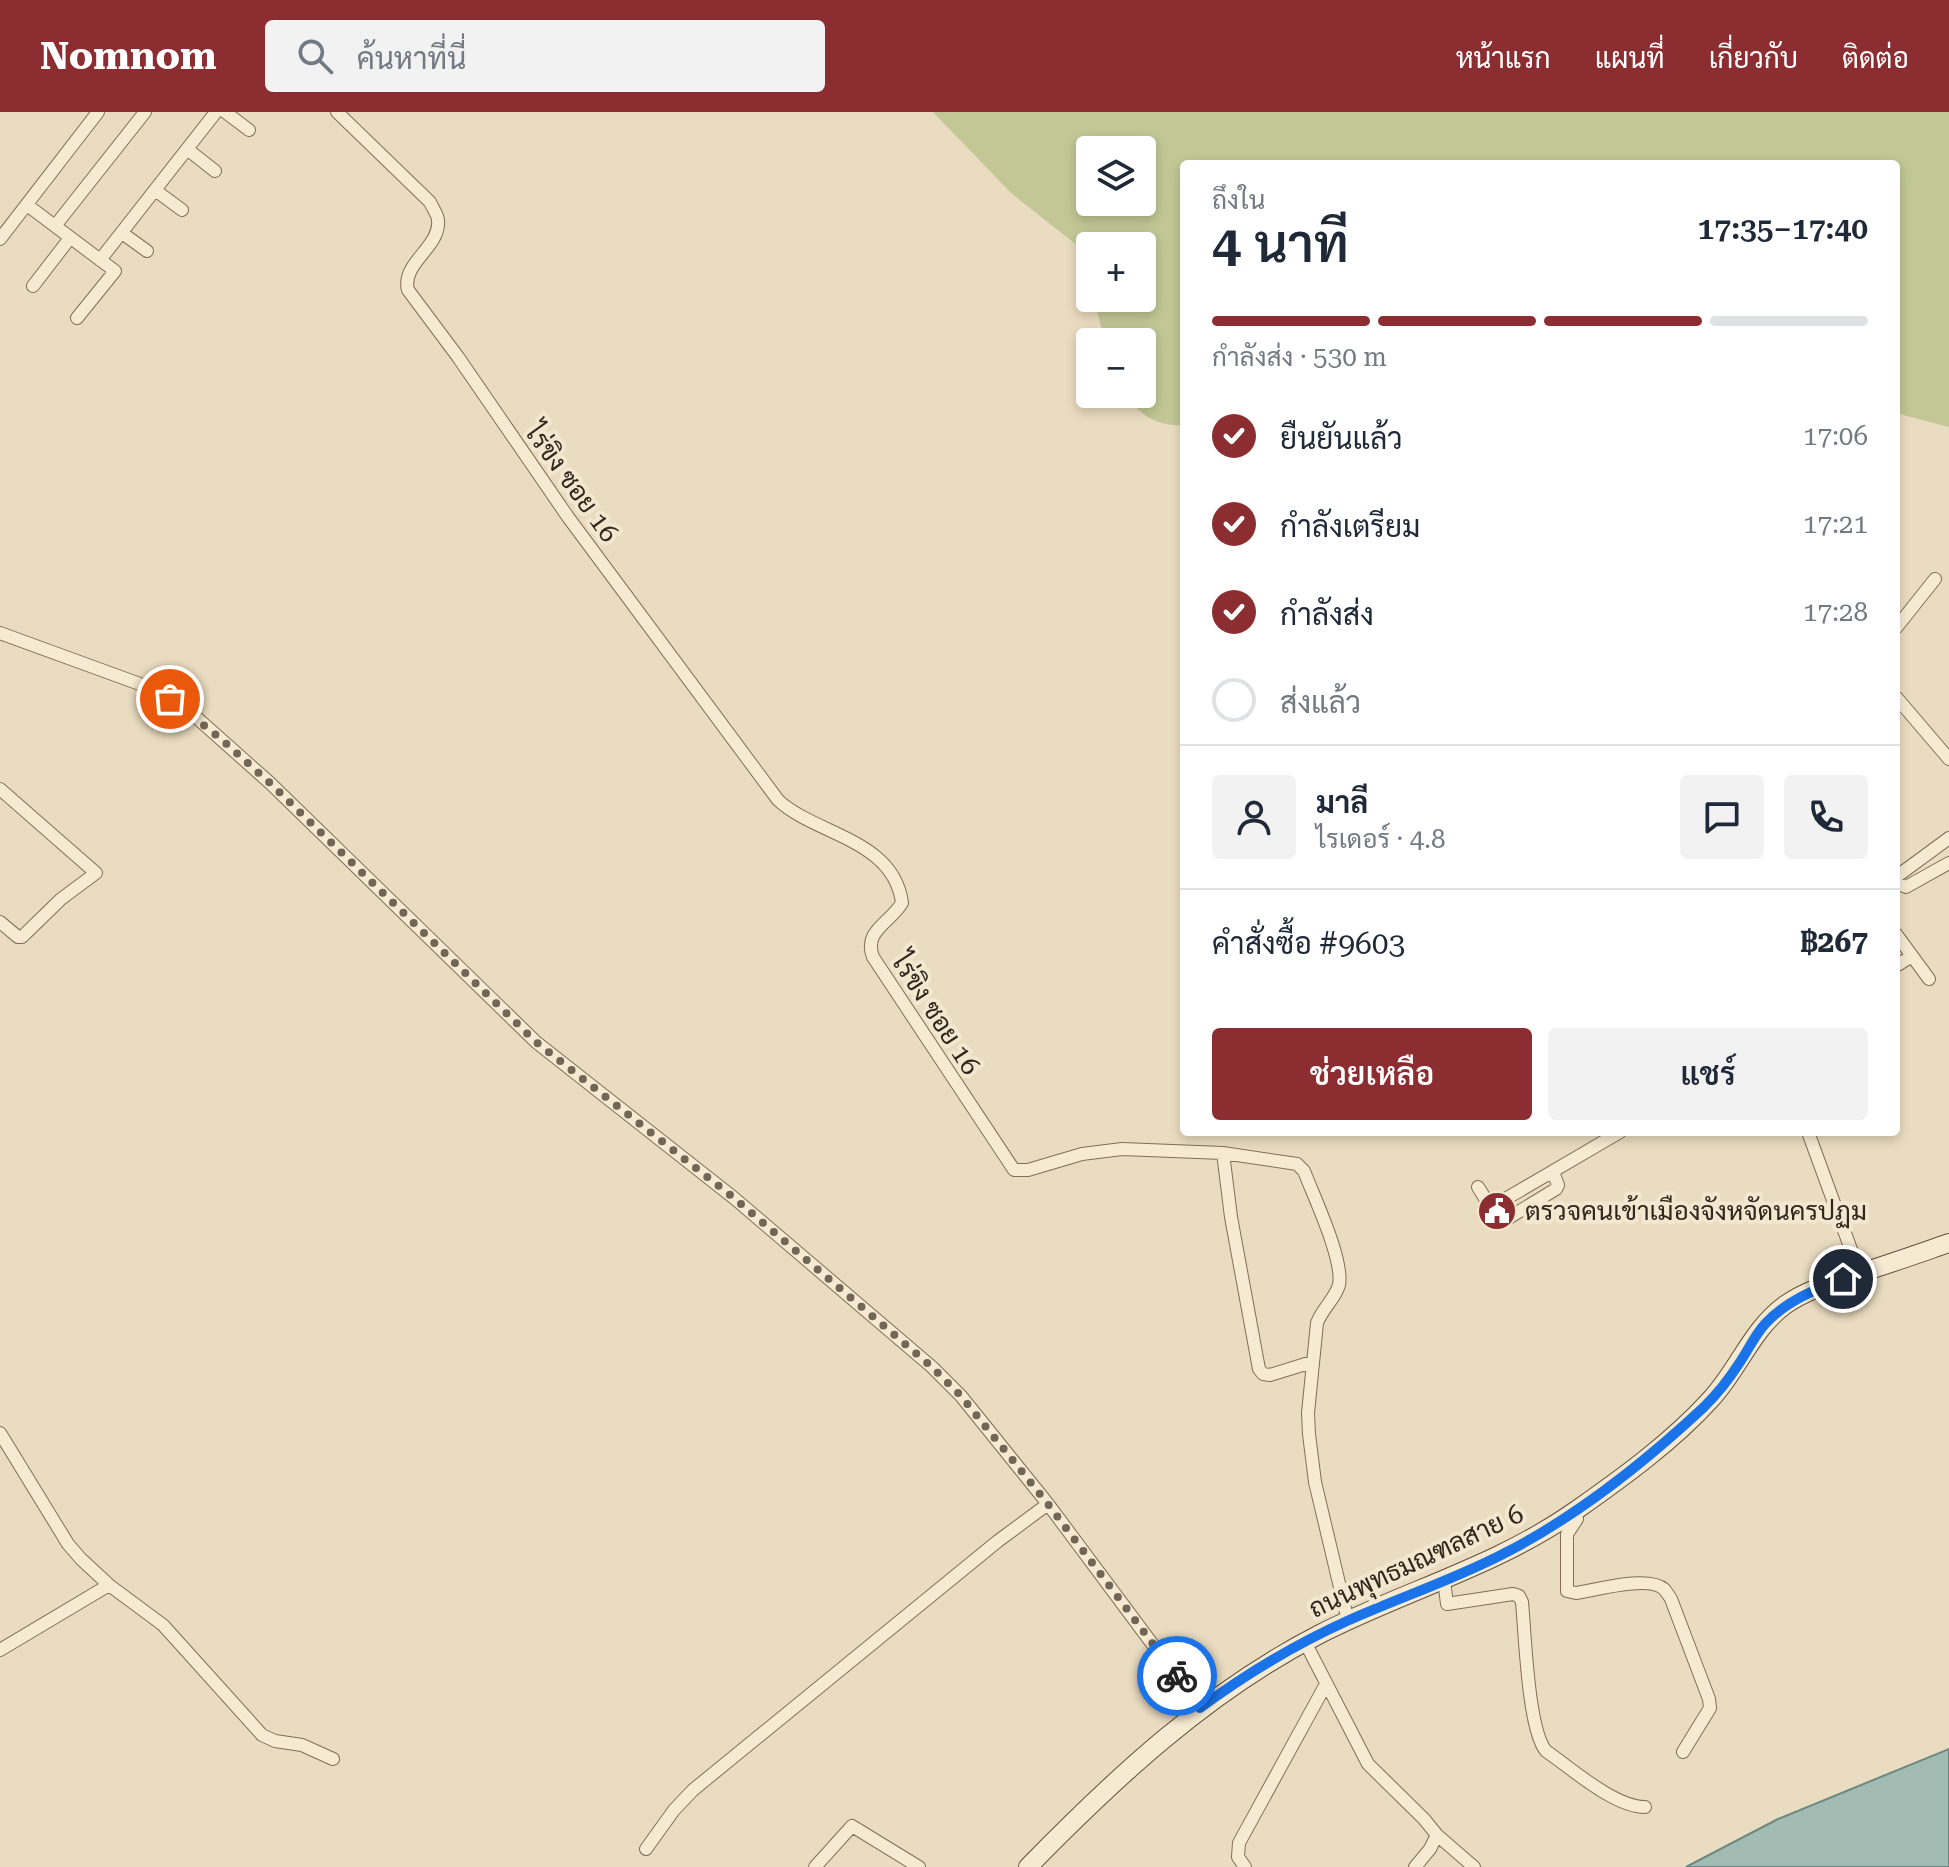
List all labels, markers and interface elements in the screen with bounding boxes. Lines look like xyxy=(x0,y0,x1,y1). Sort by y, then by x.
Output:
search box xyxy=(265,20,825,92)
text: Nomnom xyxy=(40,34,217,78)
icon: search xyxy=(293,34,337,78)
text: ค้นหาที่นี่ xyxy=(357,41,466,76)
text: หน้าแรก xyxy=(1456,42,1551,75)
text: แผนที่ xyxy=(1595,42,1665,75)
text: เกี่ยวกับ xyxy=(1709,42,1798,75)
text: ติดต่อ xyxy=(1842,42,1909,75)
map controls xyxy=(1076,136,1156,408)
button: layers xyxy=(1076,136,1156,216)
text: ถึงใน xyxy=(1212,185,1265,215)
text: 17:35–17:40 xyxy=(1698,211,1868,246)
text: 4 นาที xyxy=(1212,214,1349,275)
button: + xyxy=(1076,232,1156,312)
button: − xyxy=(1076,328,1156,408)
text: กำลังส่ง · 530 m xyxy=(1212,342,1387,372)
icon: check xyxy=(1212,414,1256,458)
street label: ไร่ขิง ซอย 16 xyxy=(518,416,626,548)
text: ยืนยันแล้ว xyxy=(1280,421,1403,456)
text: 17:06 xyxy=(1803,421,1868,451)
icon: check xyxy=(1212,502,1256,546)
text: กำลังเตรียม xyxy=(1280,509,1420,544)
text: 17:21 xyxy=(1803,509,1868,539)
icon: check xyxy=(1212,590,1256,634)
text: กำลังส่ง xyxy=(1280,597,1374,632)
text: 17:28 xyxy=(1803,597,1868,627)
pin xyxy=(136,665,204,733)
icon: bag xyxy=(148,677,192,721)
text: ส่งแล้ว xyxy=(1280,685,1361,720)
button: person xyxy=(1212,775,1296,859)
button: chat xyxy=(1680,775,1764,859)
button: phone xyxy=(1784,775,1868,859)
text: มาลี xyxy=(1316,785,1368,820)
text: ไรเดอร์ · 4.8 xyxy=(1316,824,1446,854)
text: ฿267 xyxy=(1801,924,1868,959)
text: คำสั่งซื้อ #9603 xyxy=(1212,926,1405,961)
street label: ไร่ขิง ซอย 16 xyxy=(885,946,987,1080)
button: ช่วยเหลือ xyxy=(1212,1028,1532,1120)
button: แชร์ xyxy=(1548,1028,1868,1120)
public building icon: ตรวจคนเข้าเมืองจังหจัดนครปฏม xyxy=(1476,1190,1518,1232)
place label: ตรวจคนเข้าเมืองจังหจัดนครปฏม xyxy=(1525,1195,1867,1229)
pin xyxy=(1809,1245,1877,1313)
icon: home xyxy=(1821,1257,1865,1301)
street label: ถนนพุทธมณฑลสาย 6 xyxy=(1304,1498,1529,1627)
courier xyxy=(1137,1636,1217,1716)
icon: bike xyxy=(1155,1654,1199,1698)

